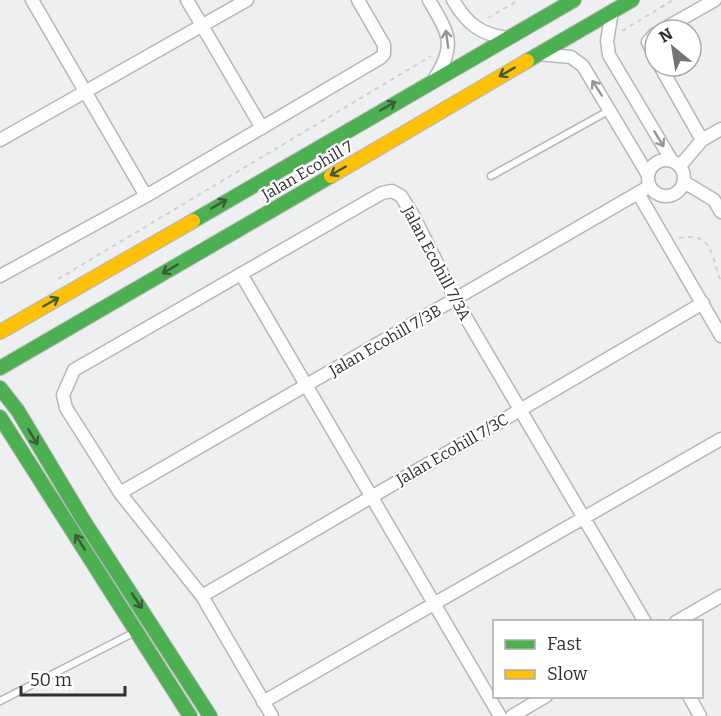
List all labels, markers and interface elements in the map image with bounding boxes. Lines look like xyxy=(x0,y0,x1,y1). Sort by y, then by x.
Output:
north arrow xyxy=(643,18,703,78)
text: N xyxy=(656,24,676,47)
one-way arrow xyxy=(442,30,453,50)
one-way arrow xyxy=(499,66,516,78)
one-way arrow xyxy=(590,80,603,97)
one-way arrow xyxy=(379,100,396,112)
one-way arrow xyxy=(654,130,666,147)
street label: Jalan Ecohill 7 xyxy=(257,137,356,205)
one-way arrow xyxy=(330,165,347,177)
one-way arrow xyxy=(210,198,227,210)
street label: Jalan Ecohill 7/3A xyxy=(398,202,475,324)
one-way arrow xyxy=(162,263,179,275)
one-way arrow xyxy=(42,296,59,308)
street label: Jalan Ecohill 7/3B xyxy=(325,301,445,381)
street label: Jalan Ecohill 7/3C xyxy=(392,410,512,490)
one-way arrow xyxy=(27,428,39,445)
one-way arrow xyxy=(74,534,86,551)
one-way arrow xyxy=(131,592,143,609)
legend xyxy=(493,620,703,698)
text: Fast xyxy=(547,633,582,655)
scale bar xyxy=(21,659,124,697)
text: Slow xyxy=(547,663,588,685)
text: 50 m xyxy=(30,669,72,691)

